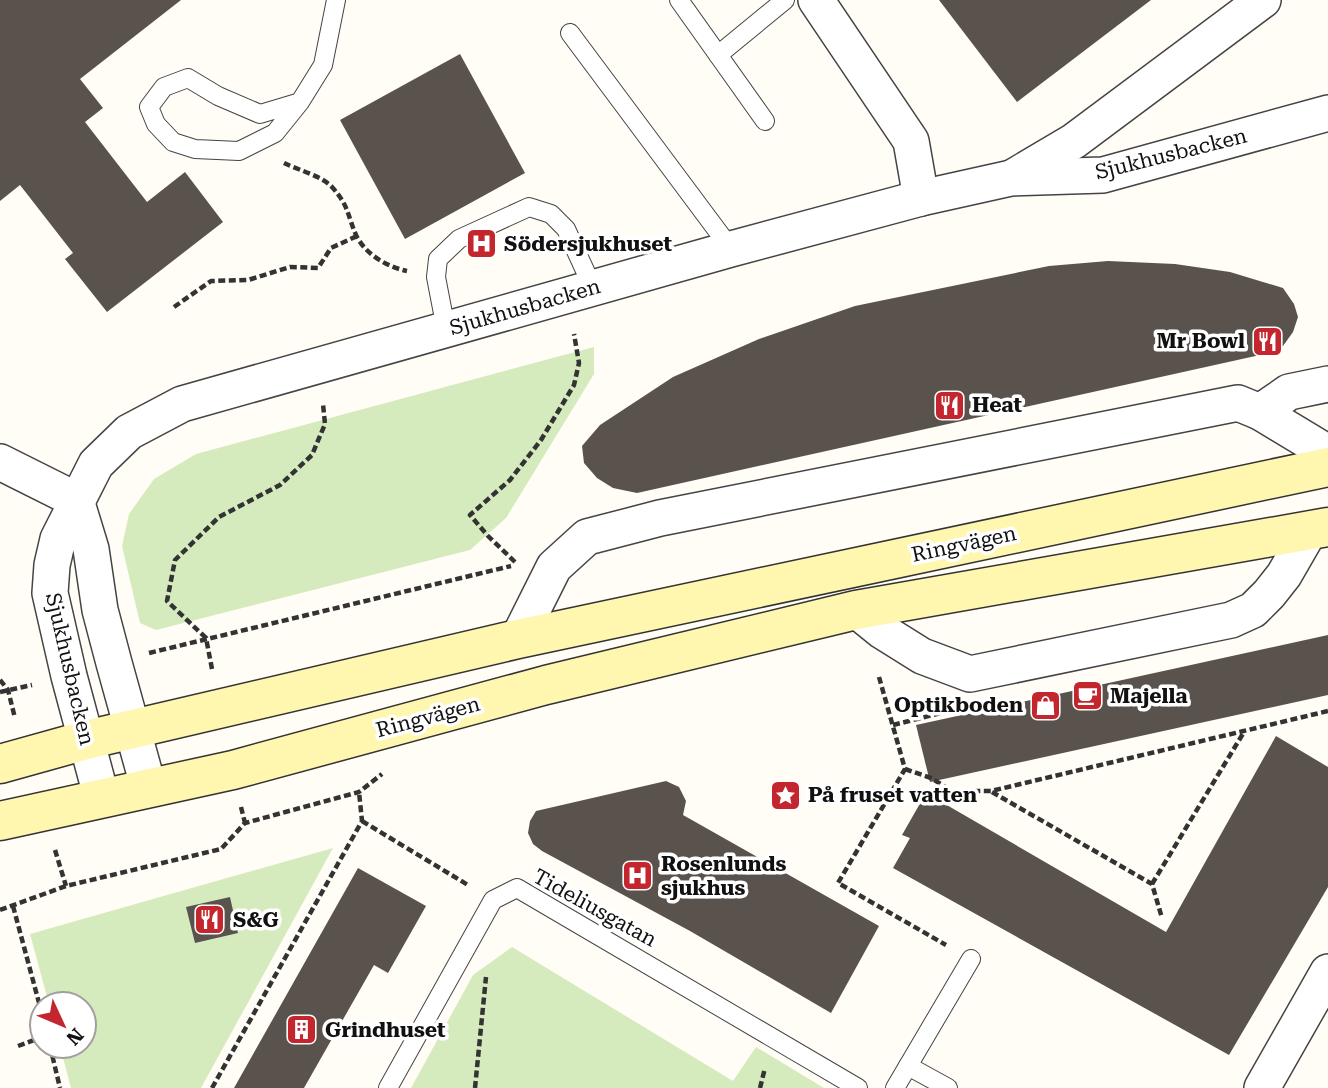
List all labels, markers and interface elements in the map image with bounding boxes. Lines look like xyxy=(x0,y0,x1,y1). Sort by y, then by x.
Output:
street label: Sjukhusbacken xyxy=(1093,123,1250,184)
hospital icon: Södersjukhuset xyxy=(464,227,498,261)
place label: Södersjukhuset xyxy=(504,232,673,256)
street label: Sjukhusbacken xyxy=(447,274,604,340)
restaurant icon: Mr Bowl xyxy=(1251,324,1285,358)
place label: Mr Bowl xyxy=(1157,329,1245,353)
restaurant icon: Heat xyxy=(932,388,966,422)
place label: Heat xyxy=(972,393,1023,417)
street label: Ringvägen xyxy=(909,521,1019,567)
street label: Sjukhusbacken xyxy=(41,590,99,748)
cafe icon: Majella xyxy=(1070,679,1104,713)
place label: Majella xyxy=(1110,684,1188,708)
shop icon: Optikboden xyxy=(1029,688,1063,722)
street label: Ringvägen xyxy=(373,691,483,742)
place label: Optikboden xyxy=(894,693,1023,717)
place icon: På fruset vatten xyxy=(768,778,802,812)
place label: På fruset vatten xyxy=(808,783,977,807)
place label: Rosenlunds sjukhus xyxy=(661,852,787,900)
hospital icon: Rosenlunds sjukhus xyxy=(621,859,655,893)
street label: Tideliusgatan xyxy=(529,864,661,952)
restaurant icon: S&G xyxy=(193,903,227,937)
place label: S&G xyxy=(233,908,279,932)
north arrow xyxy=(28,990,98,1060)
building icon: Grindhuset xyxy=(285,1013,319,1047)
place label: Grindhuset xyxy=(325,1018,446,1042)
text: N xyxy=(61,1023,88,1050)

